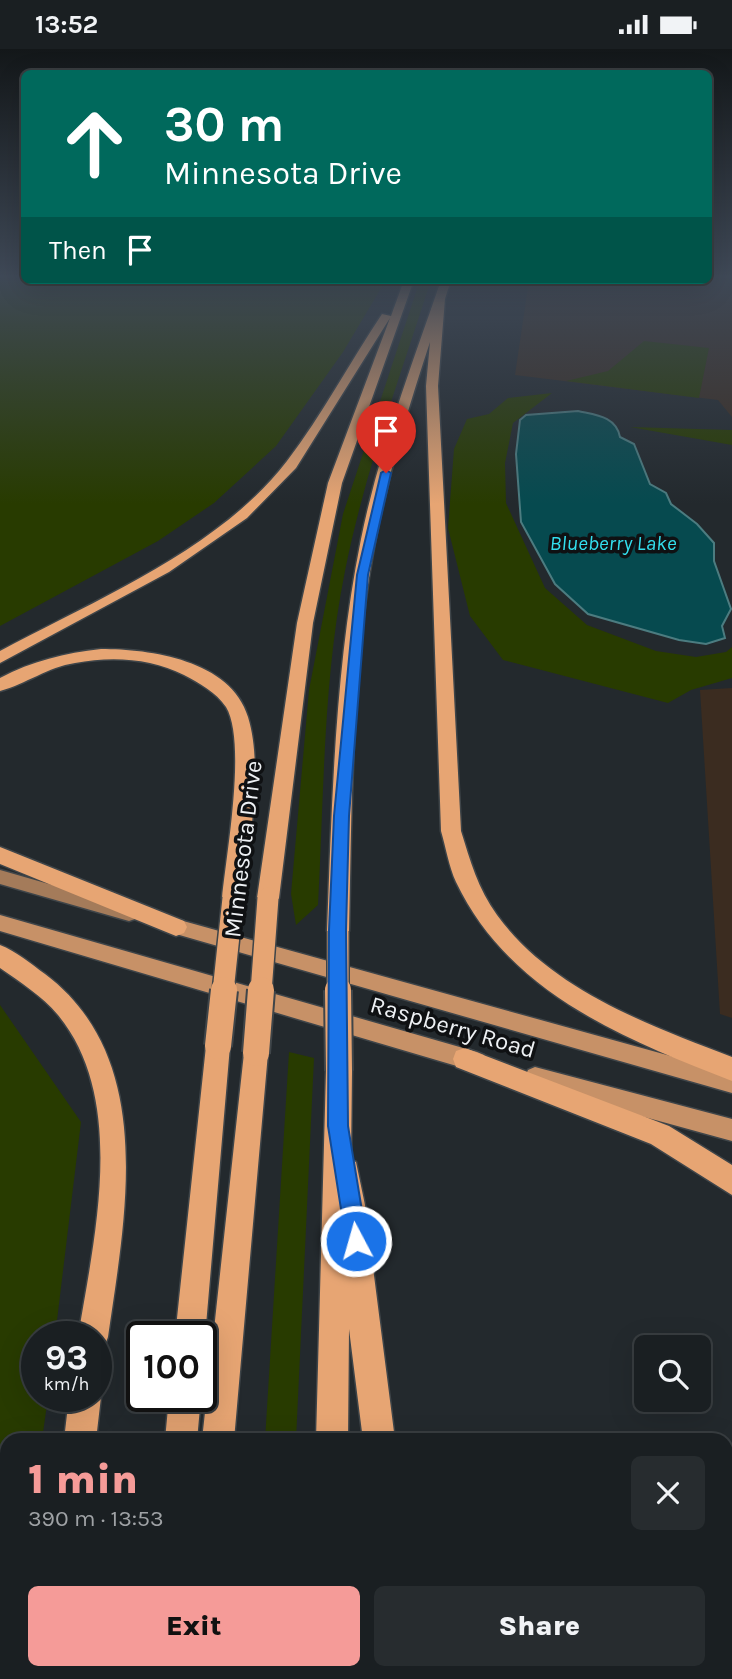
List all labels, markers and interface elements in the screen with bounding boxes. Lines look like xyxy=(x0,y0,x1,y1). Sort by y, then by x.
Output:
text: 13:52 xyxy=(35,9,98,40)
text: 30 m xyxy=(164,96,284,153)
icon: ahead xyxy=(49,98,140,189)
text: Minnesota Drive xyxy=(164,155,402,192)
icon: arrive xyxy=(121,231,159,269)
text: Then xyxy=(49,235,107,266)
pin xyxy=(356,401,416,473)
icon: arrive xyxy=(367,412,405,450)
water label: Blueberry Lake xyxy=(550,531,677,555)
street label: Minnesota Drive xyxy=(218,759,268,939)
street label: Raspberry Road xyxy=(367,990,539,1064)
position arrow xyxy=(319,1204,393,1278)
speed limit sign: 100 xyxy=(126,1321,217,1412)
map controls xyxy=(634,1335,711,1412)
button: search xyxy=(634,1335,711,1412)
text: 93 xyxy=(45,1337,88,1378)
text: km/h xyxy=(44,1373,89,1395)
text: 1 min xyxy=(28,1454,138,1504)
button: close xyxy=(631,1456,705,1530)
text: 390 m · 13:53 xyxy=(28,1505,164,1532)
button: Exit xyxy=(28,1586,360,1666)
button: Share xyxy=(374,1586,705,1666)

